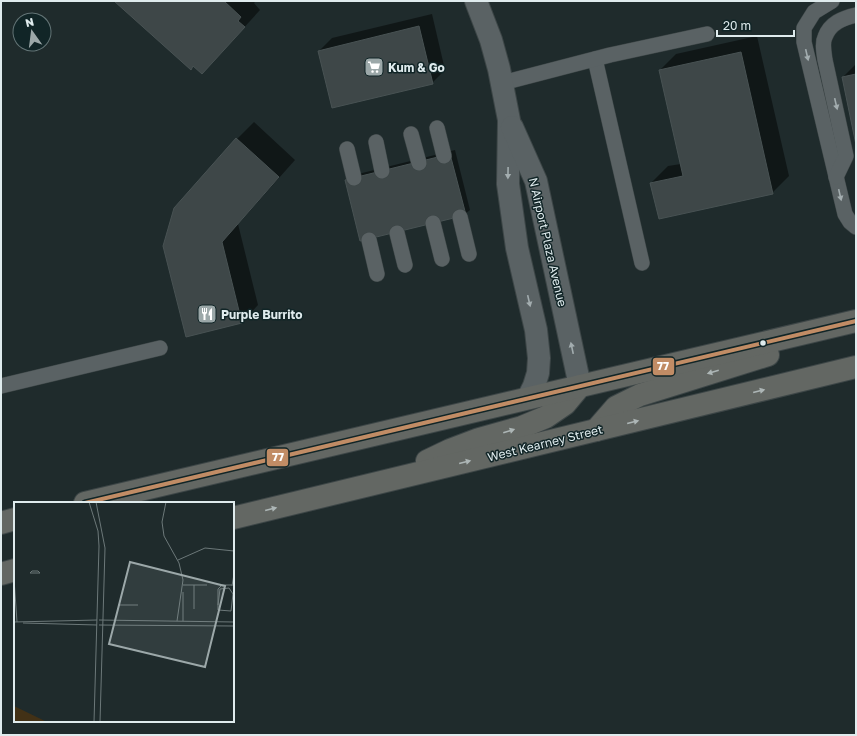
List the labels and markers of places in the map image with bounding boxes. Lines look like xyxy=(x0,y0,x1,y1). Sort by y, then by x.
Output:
supermarket icon: Kum & Go xyxy=(363,56,385,78)
place label: Kum & Go xyxy=(388,60,445,75)
restaurant icon: Purple Burrito xyxy=(196,303,218,325)
place label: Purple Burrito xyxy=(221,307,303,322)
unlabelled marker xyxy=(758,338,768,348)

